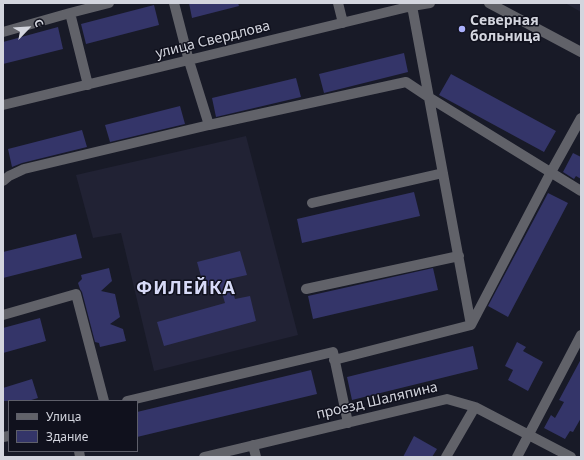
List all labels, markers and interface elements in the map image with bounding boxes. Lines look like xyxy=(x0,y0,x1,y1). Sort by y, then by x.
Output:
north arrow xyxy=(8,8,48,48)
place label: Северная больница xyxy=(470,13,540,46)
text: С xyxy=(31,16,48,29)
street label: улица Свердлова xyxy=(154,18,272,62)
marker: Северная больница xyxy=(457,24,467,34)
district label: ФИЛЕЙКА xyxy=(136,278,236,300)
street label: проезд Шаляпина xyxy=(315,379,439,423)
legend xyxy=(8,400,138,452)
text: Улица xyxy=(46,408,81,425)
text: Здание xyxy=(46,428,88,445)

